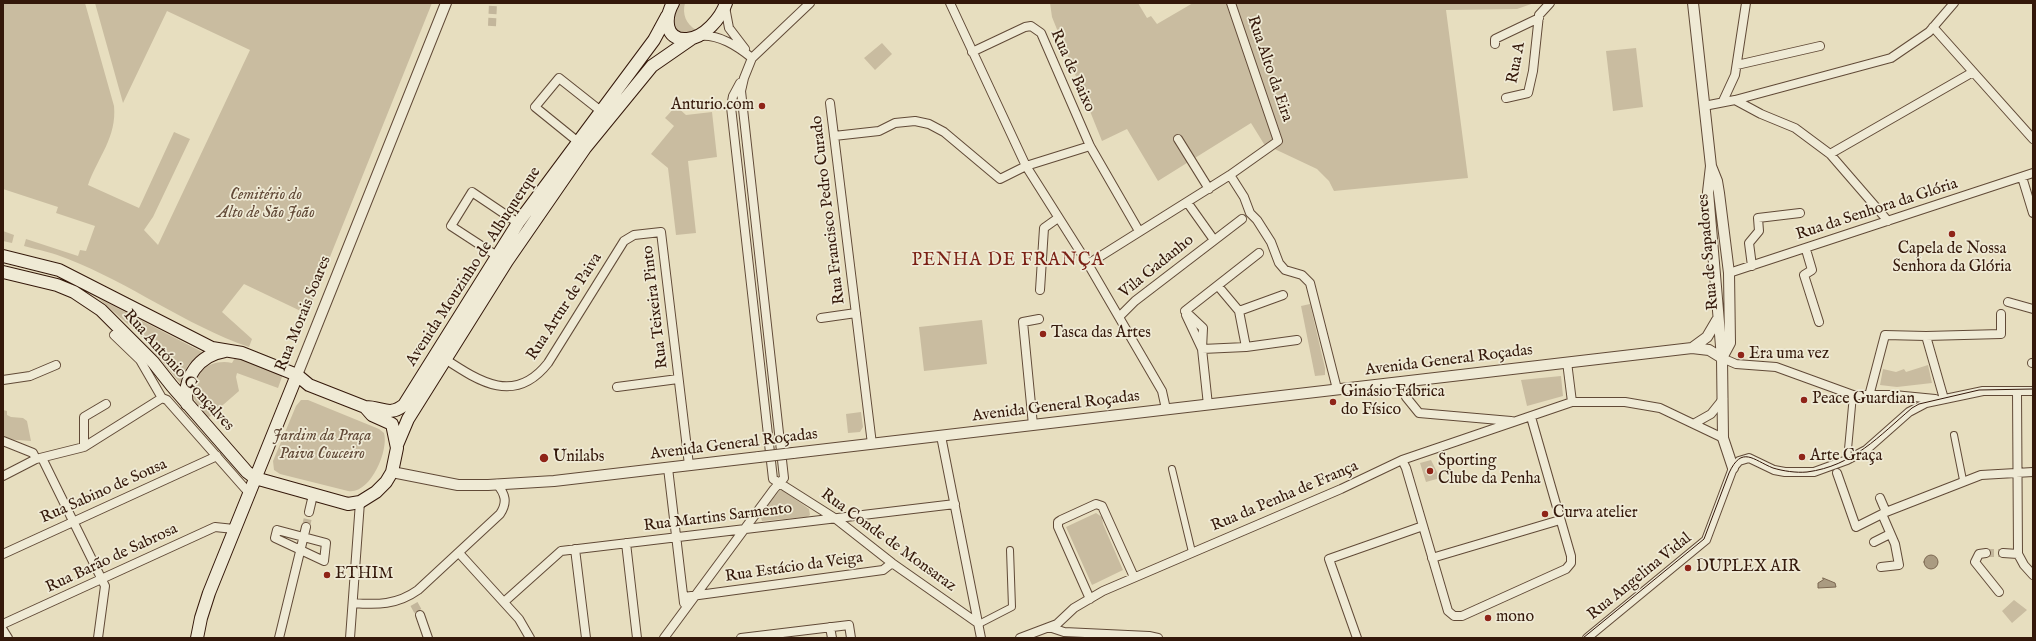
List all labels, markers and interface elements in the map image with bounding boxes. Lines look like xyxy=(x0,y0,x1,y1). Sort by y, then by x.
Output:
street label: Rua Alto da Eira xyxy=(1242,14,1296,124)
street label: Rua de Baixo xyxy=(1045,27,1099,115)
street label: Rua A xyxy=(1504,41,1530,85)
place label: Anturio.com xyxy=(671,96,754,116)
marker: Anturio.com xyxy=(757,101,767,111)
street label: Rua Francisco Pedro Curado xyxy=(808,114,850,306)
street label: Avenida Mouzinho de Albuquerque xyxy=(402,164,546,370)
street label: Rua da Senhora da Glória xyxy=(1794,175,1960,245)
park label: Cemitério do Alto de São João xyxy=(217,186,315,224)
street label: Rua de Sapadores xyxy=(1694,193,1724,311)
marker: Capela de Nossa Senhora da Glória xyxy=(1947,229,1957,239)
street label: Vila Gadanho xyxy=(1116,231,1198,303)
place label: Capela de Nossa Senhora da Glória xyxy=(1893,240,2011,278)
street label: Rua Teixeira Pinto xyxy=(639,244,673,370)
street label: Rua Artur de Paiva xyxy=(523,250,607,364)
district label: PENHA DE FRANÇA xyxy=(911,250,1105,272)
street label: Rua Morais Soares xyxy=(272,253,336,375)
street label: Rua António Gonçalves xyxy=(118,306,238,436)
place label: Tasca das Artes xyxy=(1051,324,1151,344)
marker: Tasca das Artes xyxy=(1038,329,1048,339)
street label: Avenida General Roçadas xyxy=(1364,341,1534,381)
place label: Era uma vez xyxy=(1749,345,1829,365)
marker: Era uma vez xyxy=(1736,350,1746,360)
place label: Ginásio Fábrica do Físico xyxy=(1341,383,1445,421)
street label: Avenida General Roçadas xyxy=(971,387,1141,427)
place label: Peace Guardian xyxy=(1812,390,1915,410)
marker: Peace Guardian xyxy=(1799,395,1809,405)
marker: Ginásio Fábrica do Físico xyxy=(1328,397,1338,407)
street label: Avenida General Roçadas xyxy=(649,425,819,465)
park label: Jardim da Praça Paiva Couceiro xyxy=(273,427,371,465)
place label: Arte Graça xyxy=(1810,447,1882,467)
place label: Unilabs xyxy=(553,448,604,468)
marker: Unilabs xyxy=(538,452,550,464)
place label: Sporting Clube da Penha xyxy=(1438,452,1541,490)
marker: Arte Graça xyxy=(1797,452,1807,462)
street label: Rua Sabino de Sousa xyxy=(38,456,170,528)
street label: Rua da Penha de França xyxy=(1209,457,1361,537)
marker: Sporting Clube da Penha xyxy=(1425,466,1435,476)
street label: Rua Conde de Monsaraz xyxy=(817,485,959,597)
street label: Rua Martins Sarmento xyxy=(643,499,793,537)
place label: Curva atelier xyxy=(1553,504,1638,524)
marker: Curva atelier xyxy=(1540,509,1550,519)
street label: Rua Barão de Sabrosa xyxy=(43,520,181,598)
street label: Rua Angelina Vidal xyxy=(1584,529,1696,625)
street label: Rua Estácio da Veiga xyxy=(724,549,864,587)
place label: DUPLEX AIR xyxy=(1696,558,1800,578)
marker: DUPLEX AIR xyxy=(1683,563,1693,573)
place label: ETHIM xyxy=(335,565,393,585)
marker: ETHIM xyxy=(322,570,332,580)
place label: mono xyxy=(1496,608,1534,628)
marker: mono xyxy=(1483,613,1493,623)

